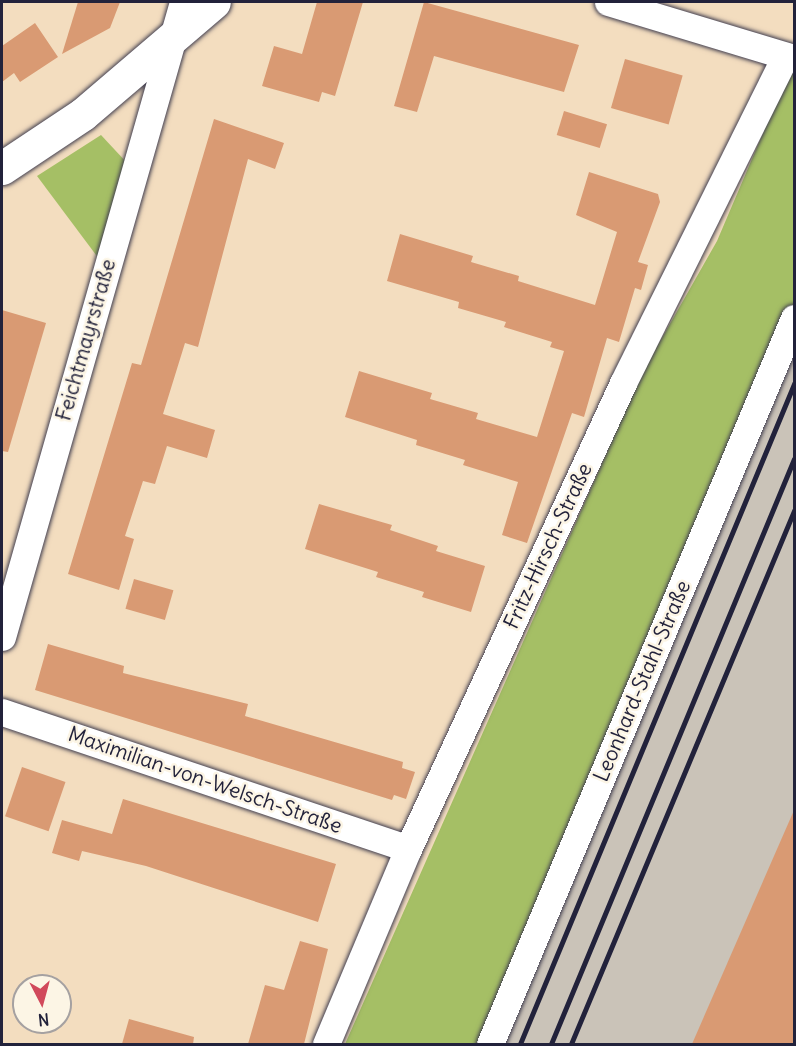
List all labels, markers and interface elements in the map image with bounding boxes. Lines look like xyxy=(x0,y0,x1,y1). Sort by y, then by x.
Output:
street label: Feichtmayrstraße xyxy=(51,256,121,424)
street label: Fritz-Hirsch-Straße xyxy=(499,459,597,633)
street label: Leonhard-Stahl-Straße xyxy=(588,577,696,785)
street label: Maximilian-von-Welsch-Straße xyxy=(65,721,345,839)
north arrow xyxy=(12,974,72,1034)
text: N xyxy=(37,1009,50,1030)

